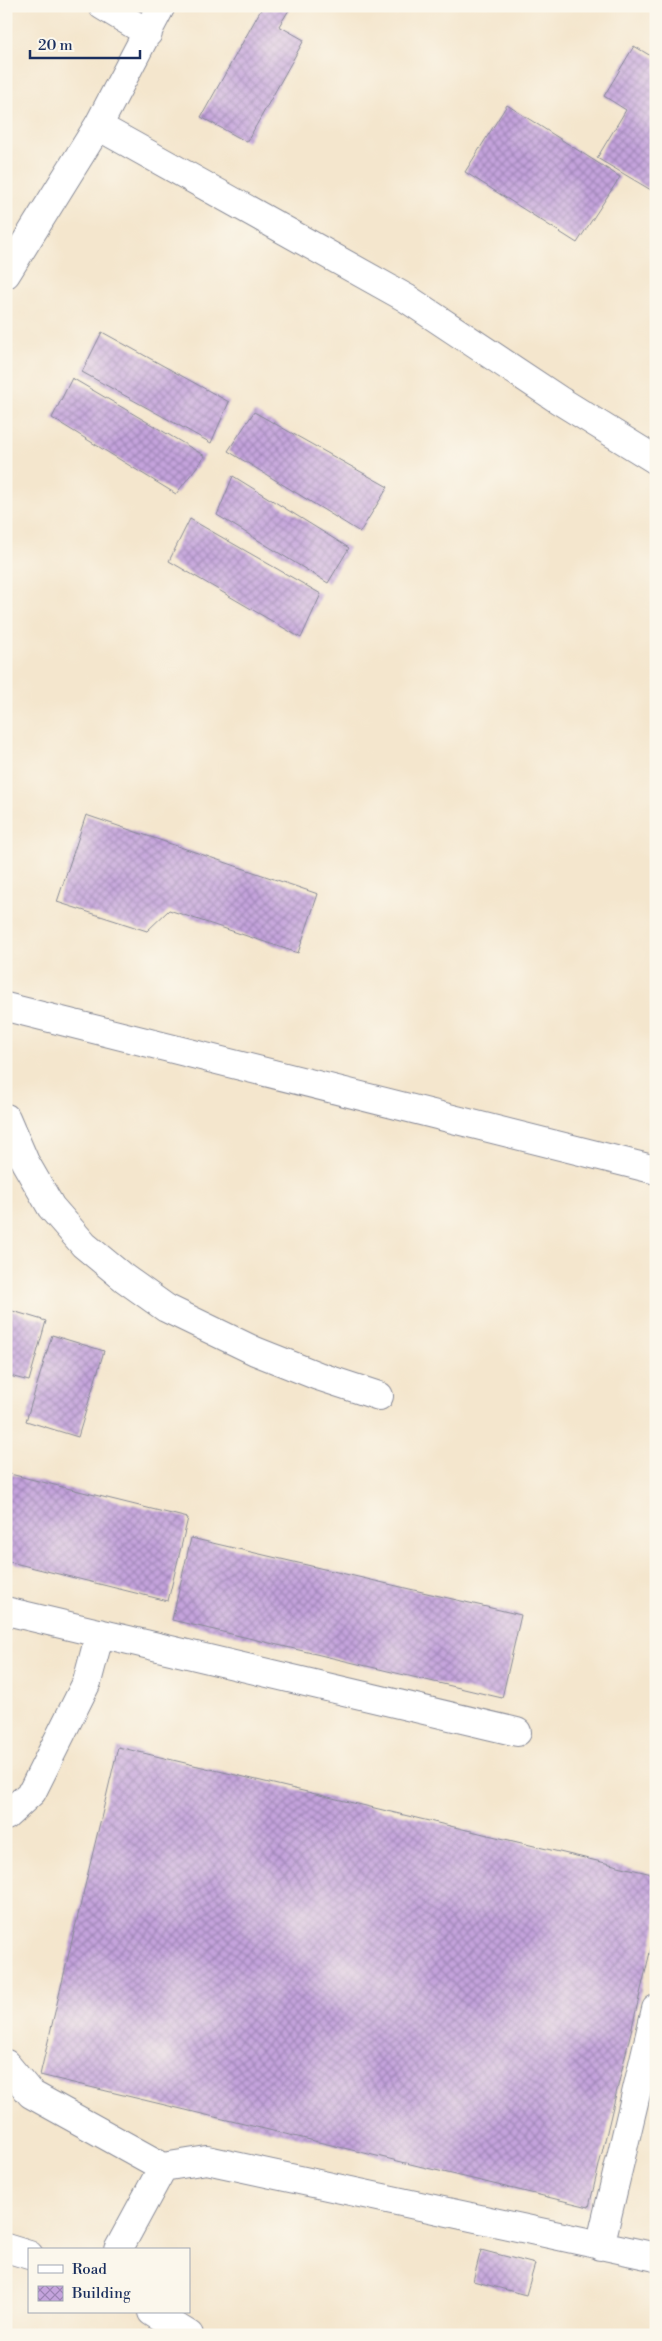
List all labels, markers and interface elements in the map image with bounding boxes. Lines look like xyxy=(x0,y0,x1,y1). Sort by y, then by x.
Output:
scale bar xyxy=(30,28,140,60)
text: 20 m xyxy=(38,36,73,55)
legend xyxy=(28,2248,190,2314)
text: Road xyxy=(72,2260,107,2279)
text: Building xyxy=(71,2284,131,2303)

